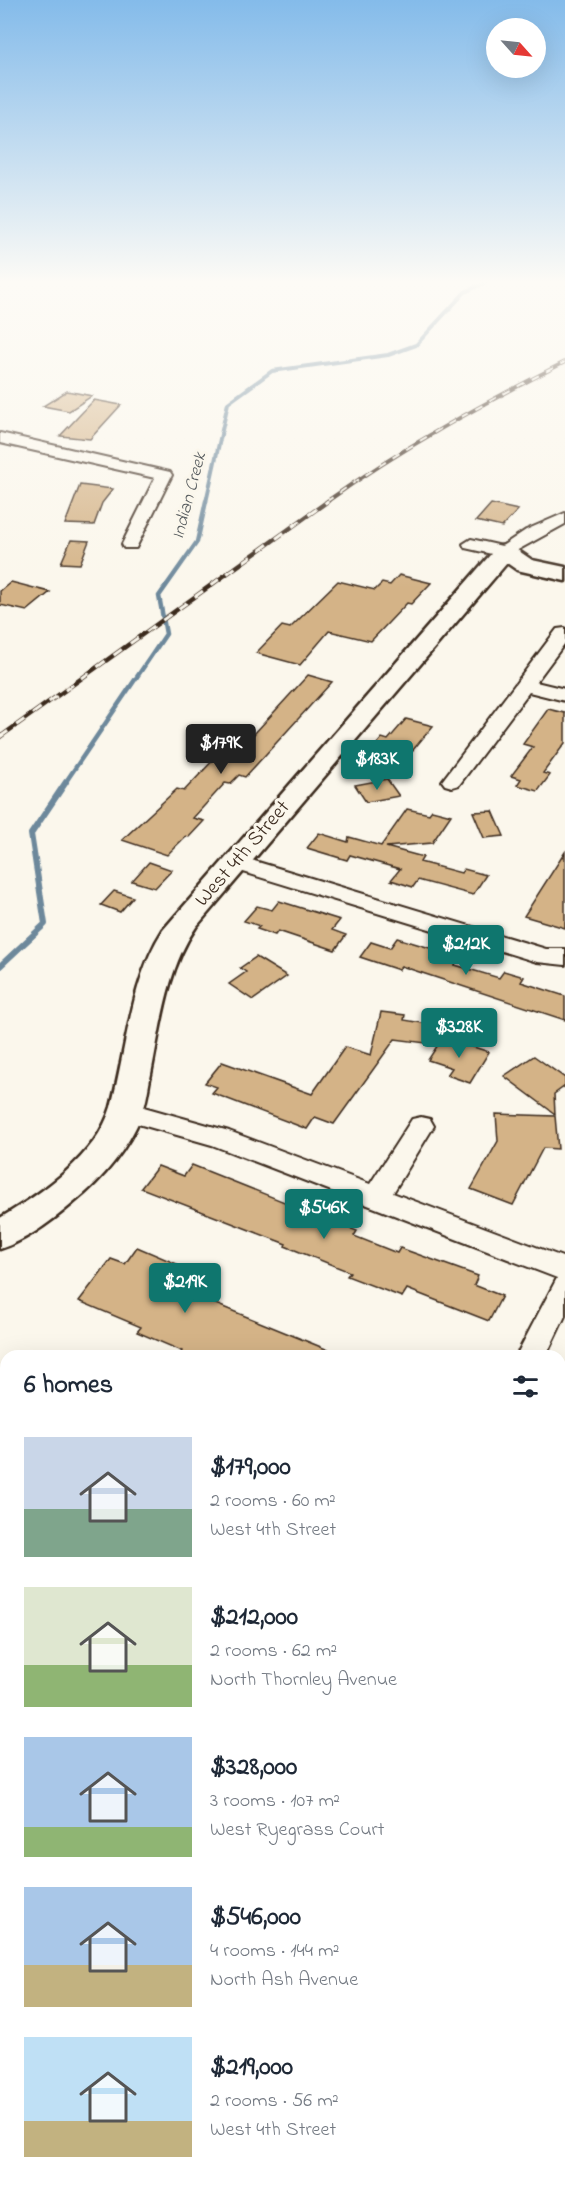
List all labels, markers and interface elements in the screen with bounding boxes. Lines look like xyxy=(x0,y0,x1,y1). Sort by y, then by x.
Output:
north arrow xyxy=(486,18,546,78)
map controls xyxy=(486,18,546,78)
water label: Indian Creek xyxy=(166,449,214,542)
pin: $179K xyxy=(179,724,263,775)
text: $179K xyxy=(200,729,242,758)
pin: $183K xyxy=(335,740,419,791)
text: $183K xyxy=(355,745,399,774)
street label: West 4th Street xyxy=(188,794,298,914)
pin: $212K xyxy=(424,925,508,976)
text: $212K xyxy=(442,930,490,959)
pin: $328K xyxy=(417,1008,501,1059)
text: $328K xyxy=(435,1013,483,1042)
pin: $546K xyxy=(282,1189,366,1240)
text: $546K xyxy=(299,1194,349,1223)
pin: $219K xyxy=(143,1263,227,1314)
text: $219K xyxy=(163,1268,207,1297)
text: 6 homes xyxy=(24,1367,113,1405)
icon: filters xyxy=(509,1370,542,1403)
text: $179,000 xyxy=(210,1449,291,1487)
icon: home xyxy=(72,1461,144,1533)
text: 2 rooms · 60 m² xyxy=(210,1487,336,1516)
text: West 4th Street xyxy=(210,1516,336,1545)
text: $212,000 xyxy=(210,1599,298,1637)
icon: home xyxy=(72,1611,144,1683)
text: 2 rooms · 62 m² xyxy=(210,1637,337,1666)
text: North Thornley Avenue xyxy=(210,1666,397,1695)
text: $328,000 xyxy=(210,1749,297,1787)
icon: home xyxy=(72,1761,144,1833)
text: 3 rooms · 107 m² xyxy=(210,1787,340,1816)
text: West Ryegrass Court xyxy=(210,1816,385,1845)
text: $546,000 xyxy=(210,1899,301,1937)
icon: home xyxy=(72,1911,144,1983)
text: 4 rooms · 144 m² xyxy=(210,1937,340,1966)
text: North Ash Avenue xyxy=(210,1966,358,1995)
text: $219,000 xyxy=(210,2049,293,2087)
icon: home xyxy=(72,2061,144,2133)
text: 2 rooms · 56 m² xyxy=(210,2087,339,2116)
text: West 4th Street xyxy=(210,2116,336,2145)

